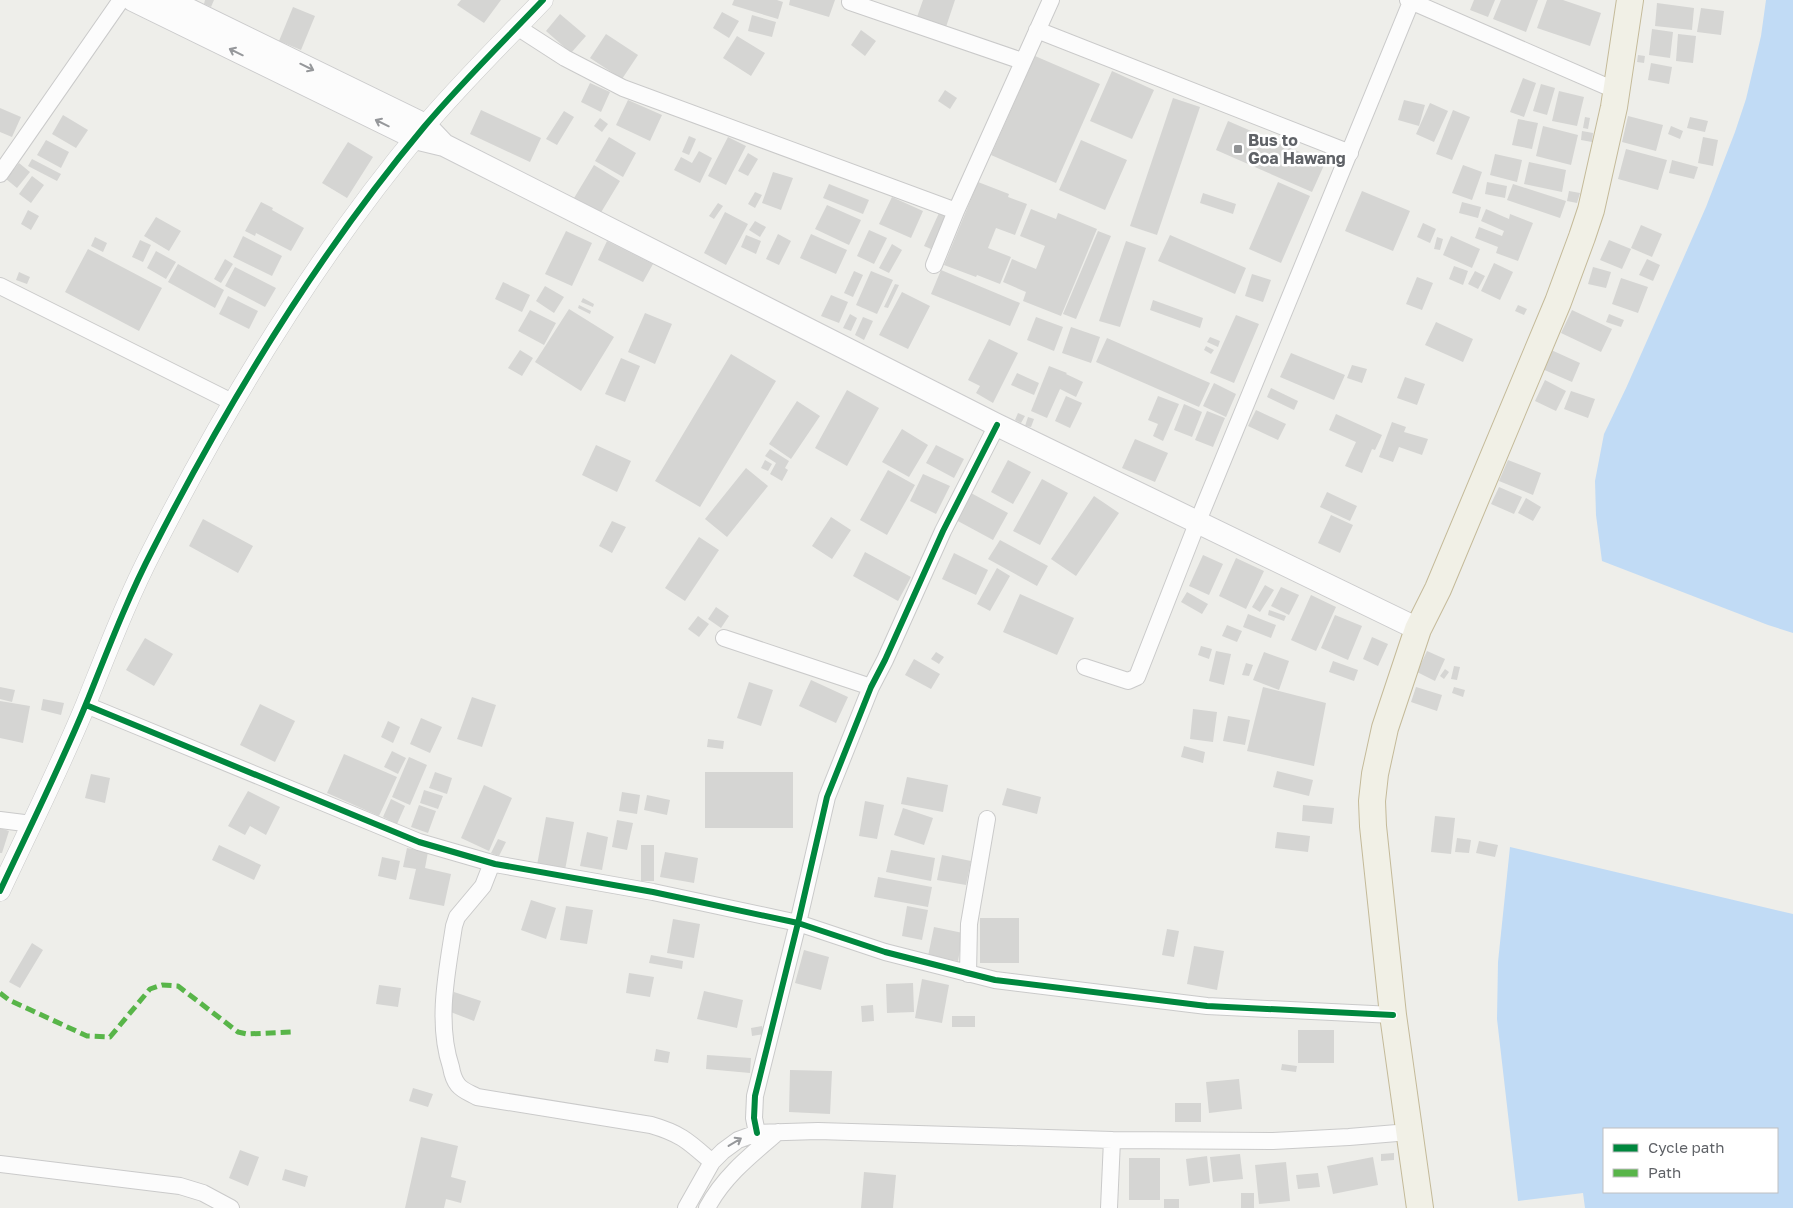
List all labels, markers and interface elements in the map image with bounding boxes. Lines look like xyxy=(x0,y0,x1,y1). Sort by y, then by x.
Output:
one-way arrow xyxy=(229,46,244,56)
one-way arrow xyxy=(299,63,314,73)
one-way arrow xyxy=(375,117,390,127)
place label: Bus to Goa Hawang xyxy=(1248,130,1346,168)
marker: Bus to Goa Hawang xyxy=(1232,143,1244,155)
legend xyxy=(1603,1128,1778,1193)
one-way arrow xyxy=(728,1136,742,1146)
text: Cycle path xyxy=(1648,1138,1724,1156)
text: Path xyxy=(1648,1163,1681,1181)

